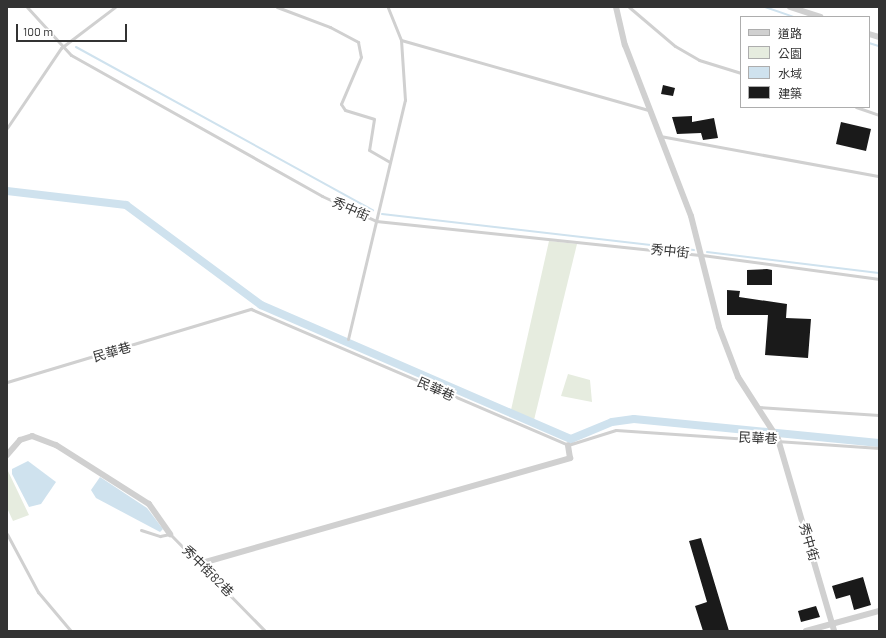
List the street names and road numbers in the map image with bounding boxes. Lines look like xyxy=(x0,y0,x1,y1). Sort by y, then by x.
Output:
street label: 秀中街 xyxy=(330,194,372,224)
street label: 秀中街 xyxy=(650,241,690,261)
street label: 民華巷 xyxy=(91,339,133,365)
street label: 民華巷 xyxy=(415,374,457,404)
street label: 民華巷 xyxy=(738,429,778,447)
street label: 秀中街 xyxy=(796,521,822,563)
street label: 秀中街82巷 xyxy=(179,542,237,600)

